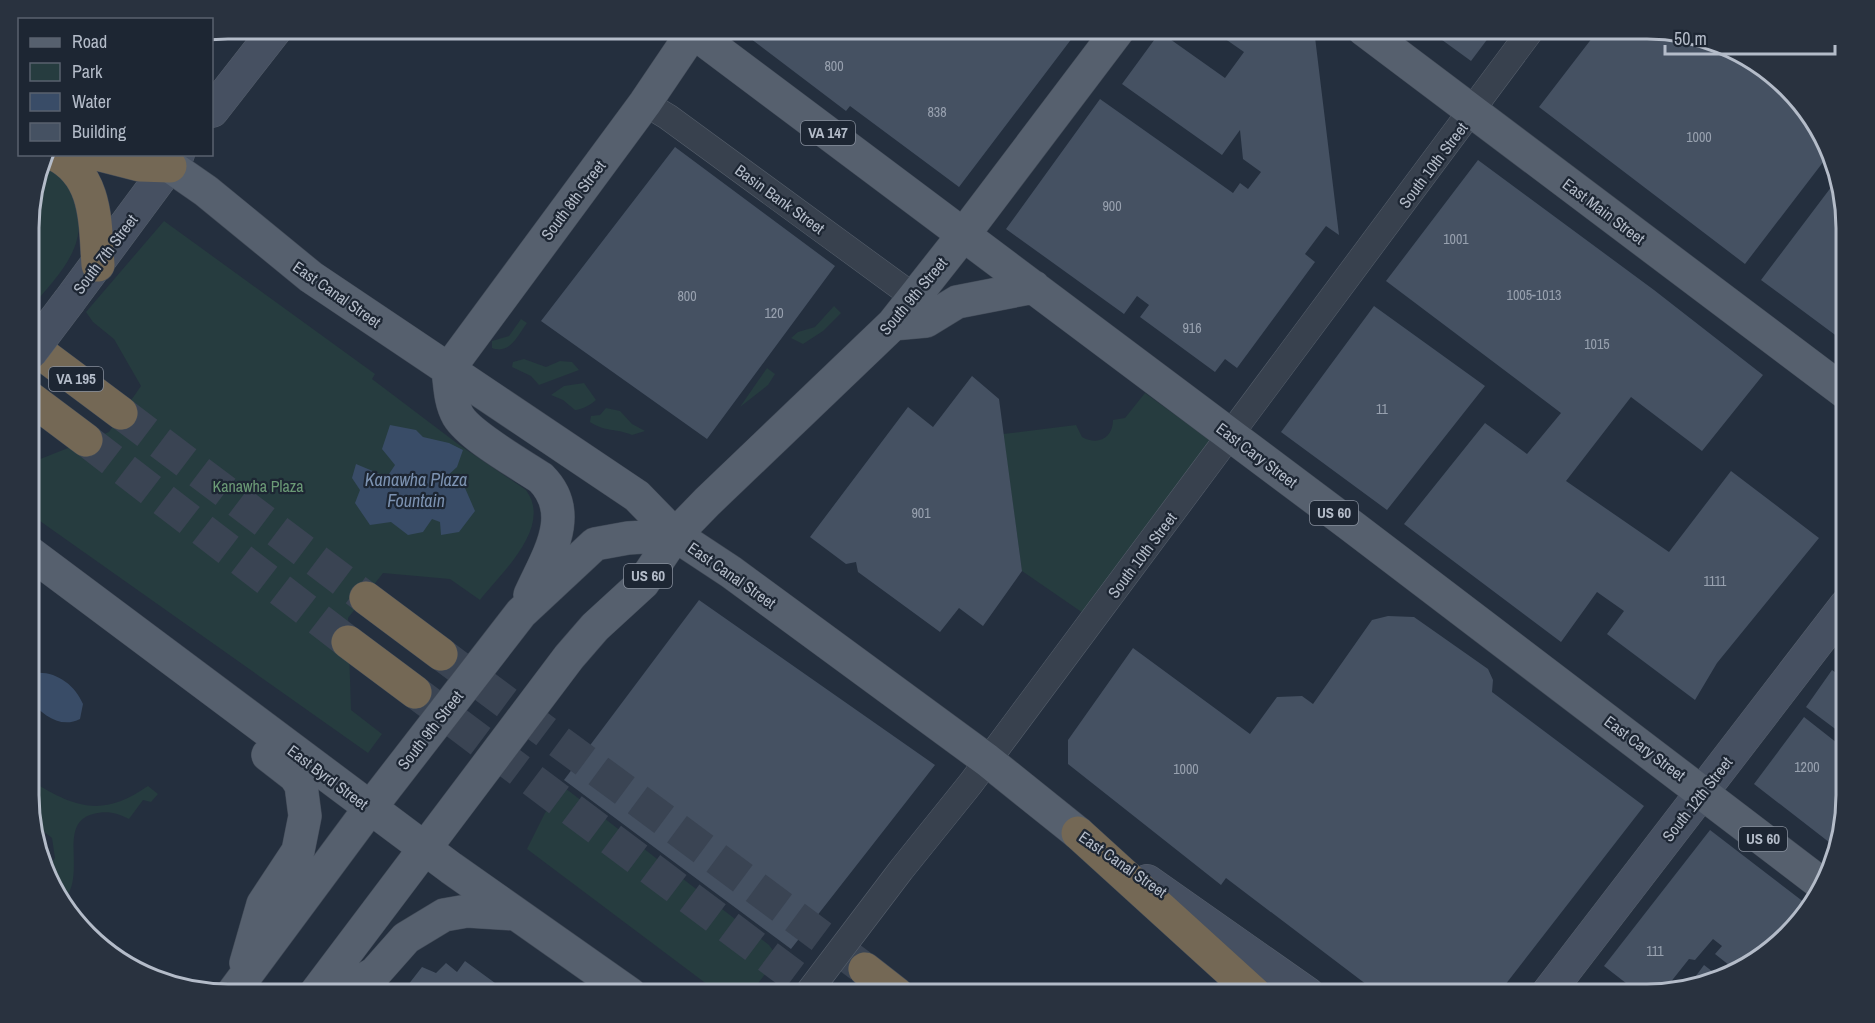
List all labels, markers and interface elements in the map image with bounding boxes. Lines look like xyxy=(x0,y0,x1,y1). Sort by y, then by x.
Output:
legend xyxy=(18,18,213,156)
scale bar xyxy=(1665,18,1834,56)
text: 50 m xyxy=(1674,26,1707,51)
text: Road xyxy=(72,29,107,54)
house number: 800 xyxy=(824,57,844,75)
text: Park xyxy=(72,59,103,84)
text: Water xyxy=(72,89,111,114)
house number: 838 xyxy=(927,103,947,121)
street label: South 10th Street xyxy=(1393,117,1473,212)
text: Building xyxy=(72,119,127,144)
road number: VA 147 xyxy=(801,121,855,145)
house number: 1000 xyxy=(1686,128,1712,146)
street label: South 8th Street xyxy=(536,155,611,244)
street label: Basin Bank Street xyxy=(731,159,830,239)
street label: East Main Street xyxy=(1558,173,1650,249)
house number: 900 xyxy=(1102,197,1122,215)
street label: South 7th Street xyxy=(68,209,143,298)
house number: 1001 xyxy=(1443,230,1469,248)
street label: South 9th Street xyxy=(874,252,952,339)
street label: East Canal Street xyxy=(289,255,386,333)
house number: 1005-1013 xyxy=(1507,286,1561,304)
house number: 800 xyxy=(677,287,697,305)
house number: 120 xyxy=(764,304,784,322)
house number: 916 xyxy=(1182,319,1202,337)
house number: 1015 xyxy=(1584,335,1610,353)
road number: VA 195 xyxy=(49,367,103,391)
house number: 11 xyxy=(1376,400,1389,418)
street label: East Cary Street xyxy=(1212,417,1302,493)
water label: Kanawha Plaza Fountain xyxy=(365,467,467,513)
park label: Kanawha Plaza xyxy=(212,475,304,497)
road number: US 60 xyxy=(1310,501,1358,525)
house number: 901 xyxy=(911,504,931,522)
street label: South 10th Street xyxy=(1102,507,1182,602)
street label: East Canal Street xyxy=(684,536,781,614)
road number: US 60 xyxy=(624,564,672,588)
house number: 1111 xyxy=(1703,572,1727,590)
street label: South 9th Street xyxy=(392,686,468,774)
street label: East Cary Street xyxy=(1600,710,1690,786)
street label: East Byrd Street xyxy=(283,739,373,815)
street label: South 12th Street xyxy=(1657,752,1737,846)
house number: 1200 xyxy=(1794,758,1820,776)
house number: 1000 xyxy=(1173,760,1199,778)
street label: East Canal Street xyxy=(1075,825,1172,903)
road number: US 60 xyxy=(1739,827,1787,851)
house number: 111 xyxy=(1646,942,1664,960)

